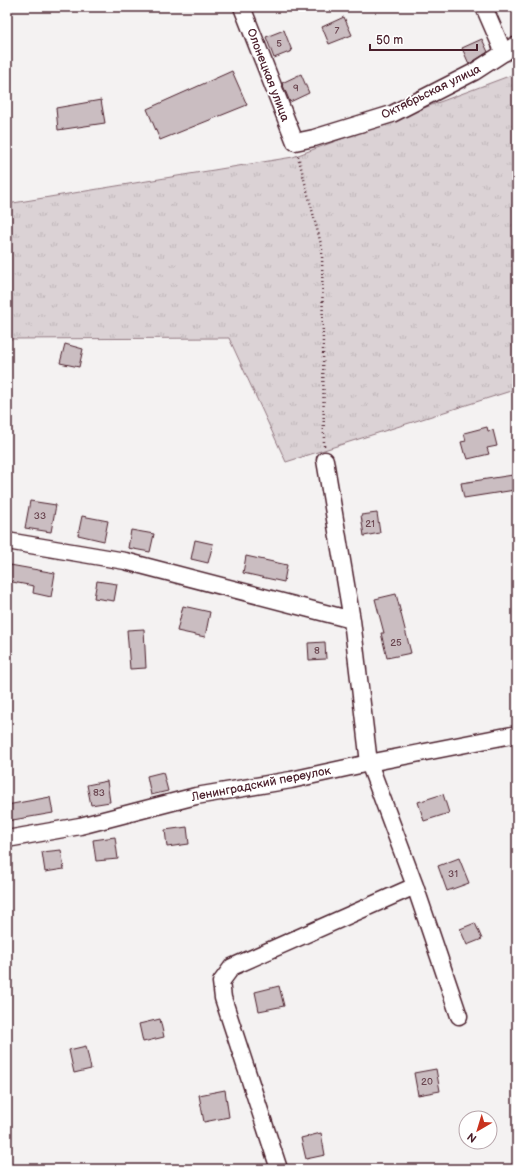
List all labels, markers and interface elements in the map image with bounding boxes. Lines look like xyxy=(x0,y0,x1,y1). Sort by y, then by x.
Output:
house number: 7 xyxy=(335,25,340,37)
street label: Олонецкая улица xyxy=(243,26,293,124)
scale bar xyxy=(370,26,477,52)
text: 50 m xyxy=(376,33,403,48)
house number: 5 xyxy=(276,38,282,50)
street label: Октябрьская улица xyxy=(379,61,483,123)
house number: 9 xyxy=(293,82,299,94)
house number: 33 xyxy=(34,510,46,522)
house number: 21 xyxy=(365,518,375,530)
house number: 25 xyxy=(390,637,402,649)
house number: 8 xyxy=(314,645,320,657)
street label: Ленинградский переулок xyxy=(189,763,333,805)
house number: 83 xyxy=(93,787,105,799)
house number: 31 xyxy=(448,868,458,880)
house number: 20 xyxy=(421,1076,433,1088)
north arrow xyxy=(458,1110,498,1150)
text: N xyxy=(465,1130,479,1145)

